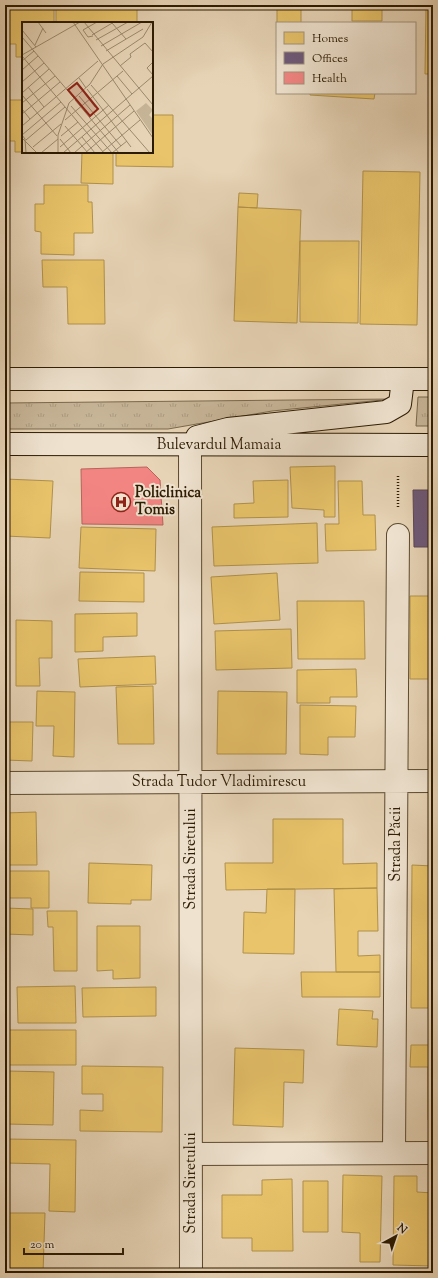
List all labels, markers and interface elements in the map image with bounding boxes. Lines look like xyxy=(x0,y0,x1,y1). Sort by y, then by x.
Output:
inset map xyxy=(22,22,153,153)
legend xyxy=(276,22,416,94)
text: Homes xyxy=(312,30,348,48)
text: Offices xyxy=(312,50,348,68)
text: Health xyxy=(312,70,347,88)
street label: Bulevardul Mamaia xyxy=(157,435,281,456)
place label: Policlinica Tomis xyxy=(135,483,201,521)
hospital icon: Policlinica Tomis xyxy=(110,491,132,513)
street label: Strada Tudor Vladimirescu xyxy=(132,772,307,793)
street label: Strada Păcii xyxy=(386,806,407,882)
street label: Strada Siretului xyxy=(181,808,202,910)
street label: Strada Siretului xyxy=(181,1132,202,1234)
north arrow xyxy=(376,1216,416,1256)
text: N xyxy=(393,1220,410,1238)
scale bar xyxy=(24,1230,123,1256)
text: 20 m xyxy=(30,1236,55,1254)

